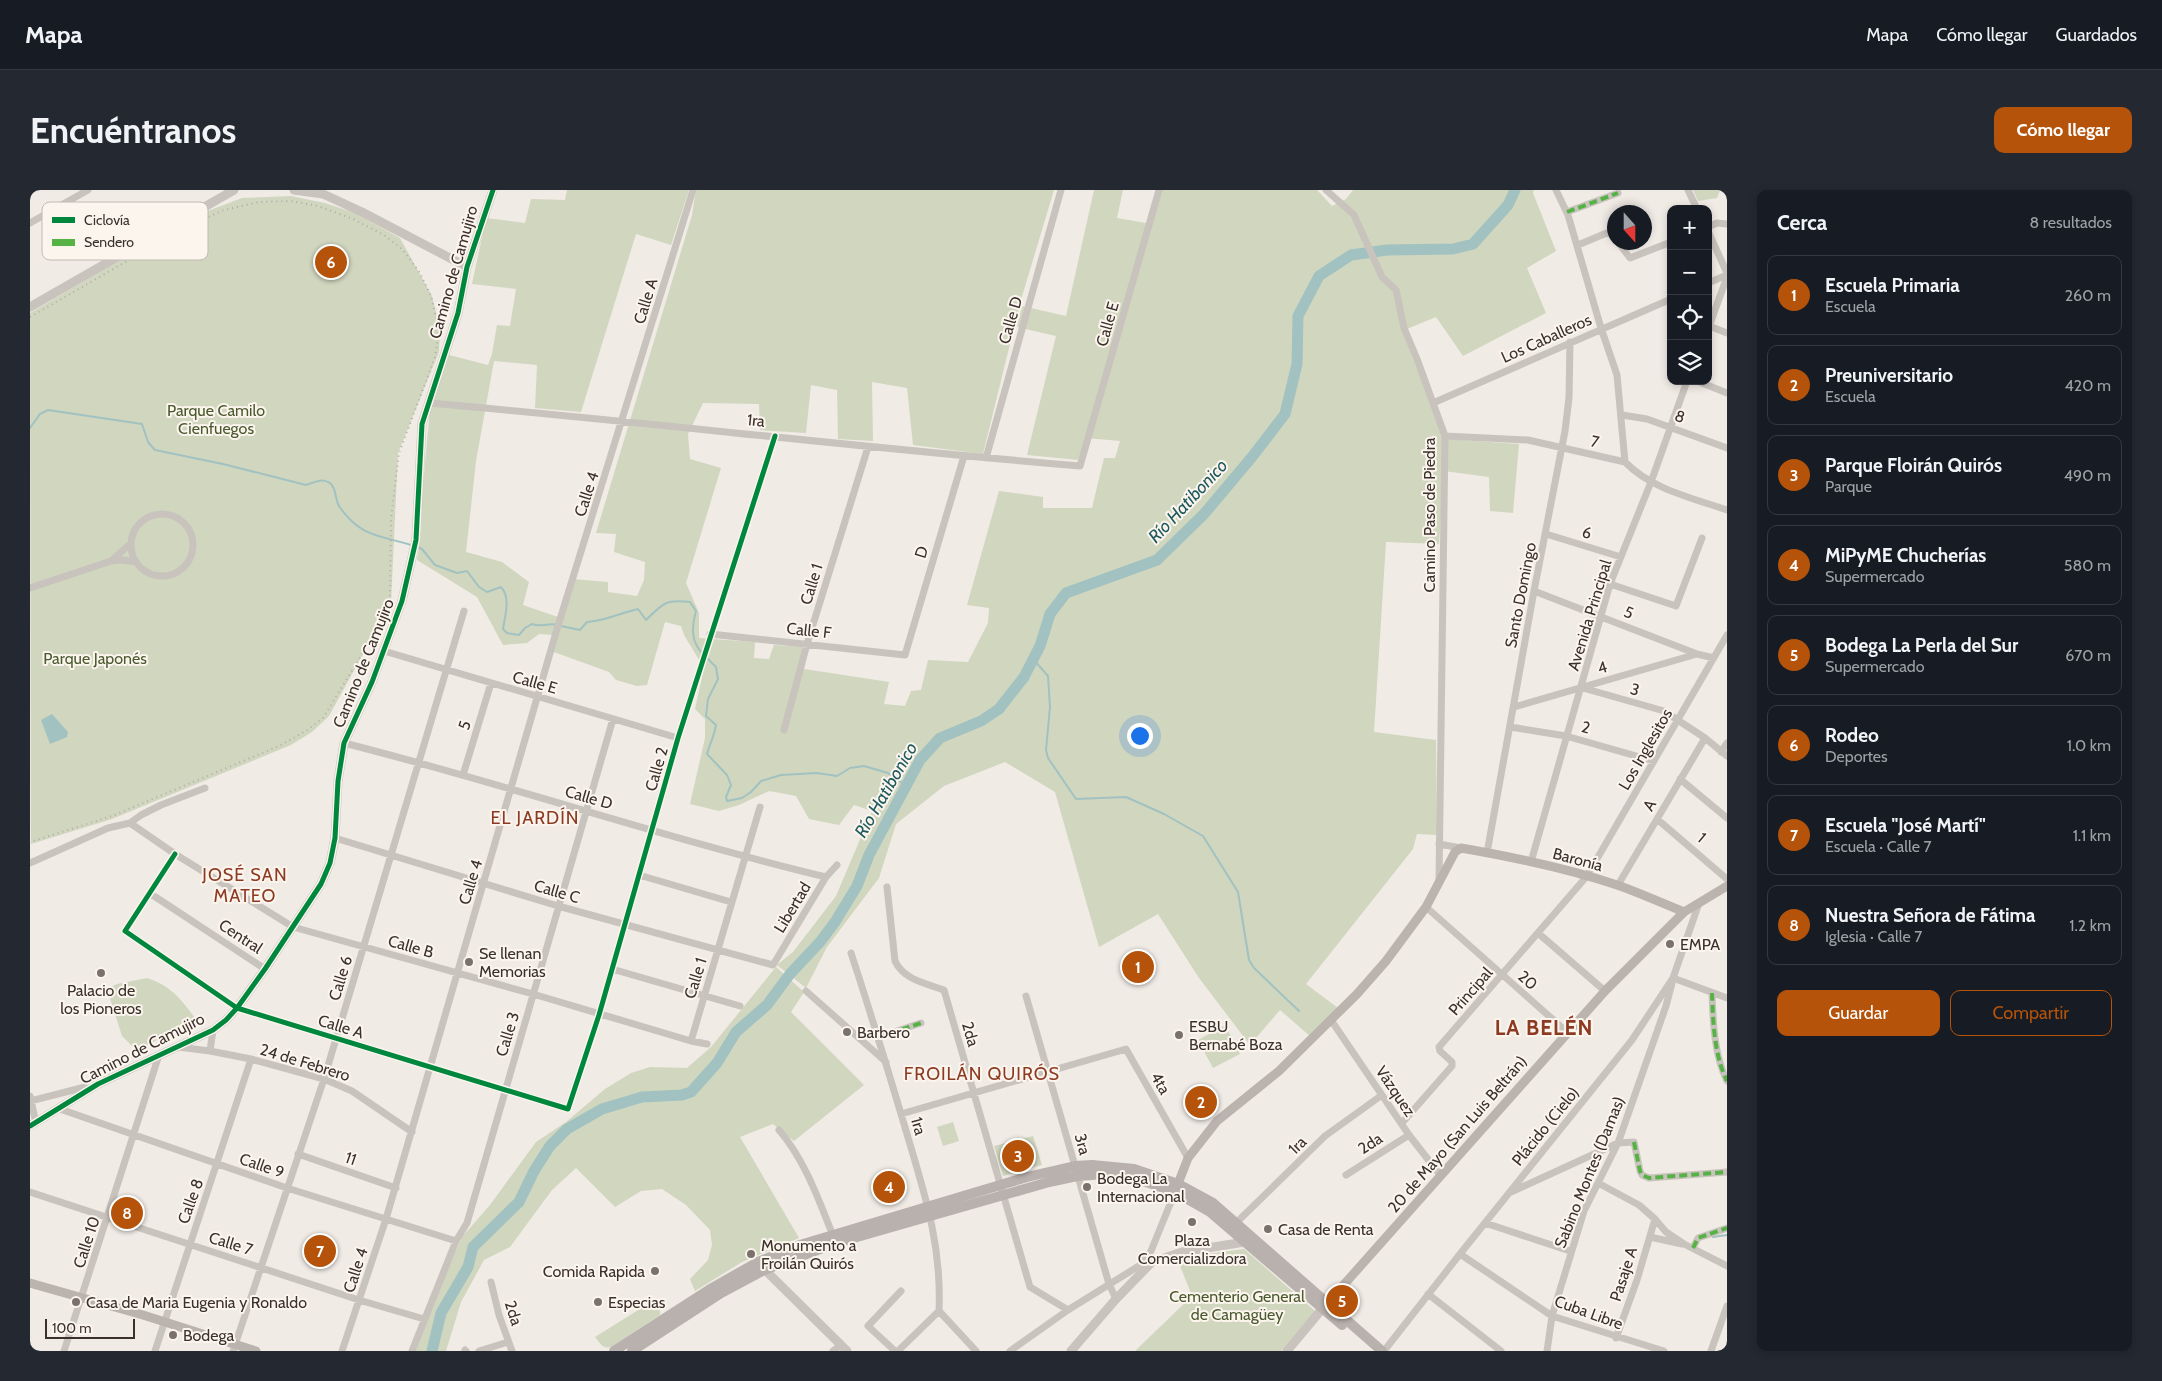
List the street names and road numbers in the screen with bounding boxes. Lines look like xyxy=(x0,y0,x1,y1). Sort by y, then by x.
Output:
street label: Camino de Camujiro xyxy=(425,203,482,341)
street label: Calle A xyxy=(630,276,661,326)
street label: Calle D xyxy=(995,294,1026,346)
street label: Calle E xyxy=(1092,299,1123,349)
street label: Los Caballeros xyxy=(1498,310,1595,367)
street label: 8 xyxy=(1672,406,1688,427)
street label: 1ra xyxy=(746,410,766,431)
street label: 7 xyxy=(1589,431,1601,452)
street label: Camino Paso de Piedra xyxy=(1420,437,1439,592)
street label: Calle 4 xyxy=(570,469,603,519)
street label: 6 xyxy=(1580,522,1594,543)
street label: Santo Domingo xyxy=(1501,541,1540,649)
street label: D xyxy=(911,544,932,560)
street label: Avenida Principal xyxy=(1564,557,1615,673)
street label: Calle 1 xyxy=(796,561,827,607)
street label: Camino de Camujiro xyxy=(329,596,398,730)
street label: 5 xyxy=(1621,602,1636,623)
street label: Calle F xyxy=(785,619,833,642)
street label: 4 xyxy=(1595,657,1609,678)
street label: Calle E xyxy=(510,667,560,698)
street label: 3 xyxy=(1628,679,1642,700)
street label: Los Inglesitos xyxy=(1615,705,1676,793)
street label: 2 xyxy=(1579,717,1593,738)
street label: 5 xyxy=(454,718,475,732)
street label: Calle 2 xyxy=(641,745,672,793)
street label: Calle D xyxy=(563,782,615,813)
street label: A xyxy=(1639,796,1660,814)
street label: 1 xyxy=(1694,828,1710,846)
street label: Baronía xyxy=(1551,844,1605,875)
street label: Calle 4 xyxy=(455,857,486,907)
street label: Calle C xyxy=(532,876,582,907)
street label: Libertad xyxy=(770,879,815,936)
street label: Central xyxy=(215,915,266,958)
street label: Calle B xyxy=(386,931,436,962)
street label: Calle 6 xyxy=(325,953,356,1003)
street label: Calle 1 xyxy=(680,955,711,1001)
street label: Principal xyxy=(1444,963,1497,1019)
street label: 20 xyxy=(1514,967,1541,994)
street label: Camino de Camujiro xyxy=(77,1009,208,1088)
street label: Calle 3 xyxy=(492,1010,523,1059)
street label: Calle A xyxy=(316,1011,366,1042)
street label: 2da xyxy=(958,1020,983,1049)
street label: 24 de Febrero xyxy=(257,1040,352,1085)
street label: 20 de Mayo (San Luis Beltrán) xyxy=(1384,1052,1531,1217)
street label: Vázquez xyxy=(1372,1062,1420,1121)
street label: 4ta xyxy=(1147,1069,1175,1098)
street label: Plácido (Cielo) xyxy=(1508,1083,1583,1170)
street label: Sabino Montes (Damas) xyxy=(1550,1094,1629,1251)
street label: 1ra xyxy=(907,1115,930,1138)
street label: 2da xyxy=(1355,1128,1386,1158)
street label: 3ra xyxy=(1071,1131,1095,1157)
street label: 1ra xyxy=(1284,1132,1311,1158)
street label: 11 xyxy=(343,1148,359,1169)
street label: Calle 9 xyxy=(237,1149,287,1182)
street label: Calle 8 xyxy=(174,1176,207,1226)
street label: Calle 10 xyxy=(69,1214,104,1270)
street label: Calle 7 xyxy=(207,1228,255,1259)
street label: Pasaje A xyxy=(1606,1244,1641,1304)
street label: Calle 4 xyxy=(339,1245,372,1295)
street label: Cuba Libre xyxy=(1552,1291,1626,1334)
street label: 2da xyxy=(501,1298,526,1328)

